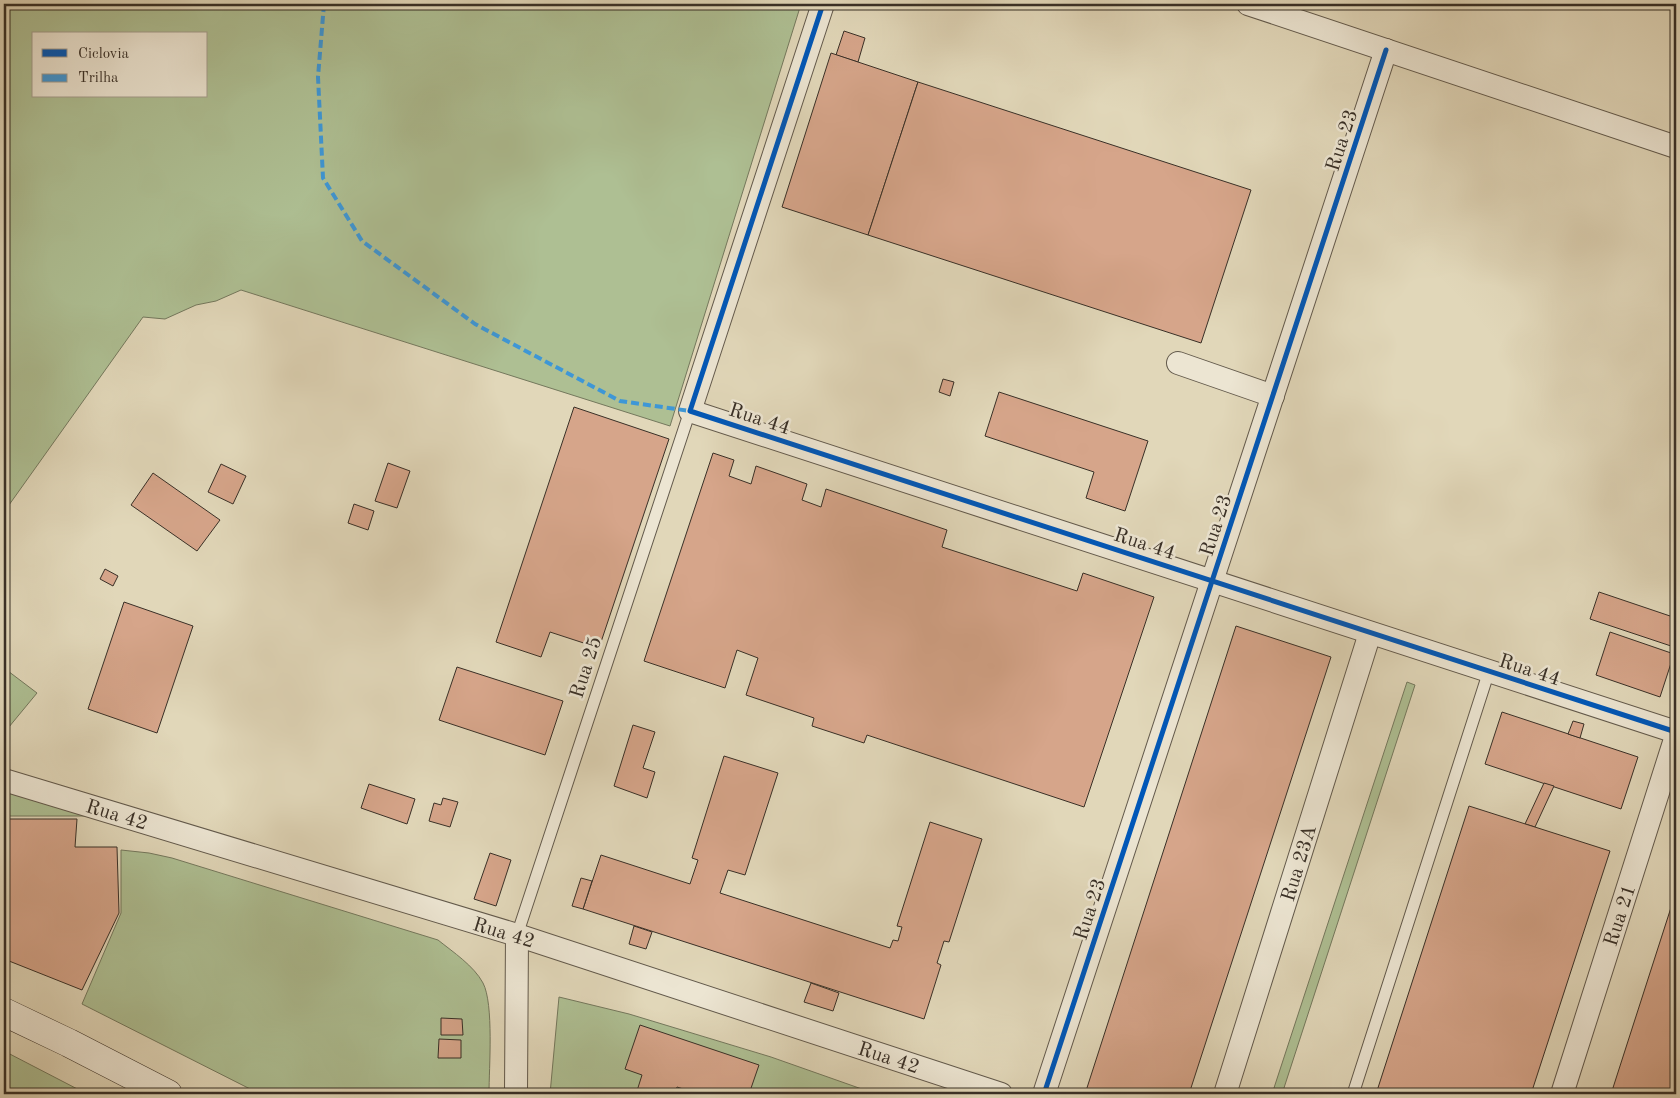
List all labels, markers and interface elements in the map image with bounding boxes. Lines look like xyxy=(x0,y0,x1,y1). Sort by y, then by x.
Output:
legend xyxy=(32,32,208,98)
text: Ciclovia xyxy=(78,47,130,62)
text: Trilha xyxy=(78,71,119,86)
street label: Rua 23 xyxy=(1324,107,1362,174)
street label: Rua 44 xyxy=(726,401,793,439)
street label: Rua 23 xyxy=(1198,492,1236,559)
street label: Rua 44 xyxy=(1111,526,1178,564)
street label: Rua 25 xyxy=(568,634,606,701)
street label: Rua 44 xyxy=(1496,652,1563,690)
street label: Rua 42 xyxy=(83,797,150,835)
street label: Rua 23A xyxy=(1279,823,1321,904)
street label: Rua 23 xyxy=(1072,876,1110,943)
street label: Rua 21 xyxy=(1602,882,1640,949)
street label: Rua 42 xyxy=(470,915,537,953)
street label: Rua 42 xyxy=(855,1040,922,1078)

